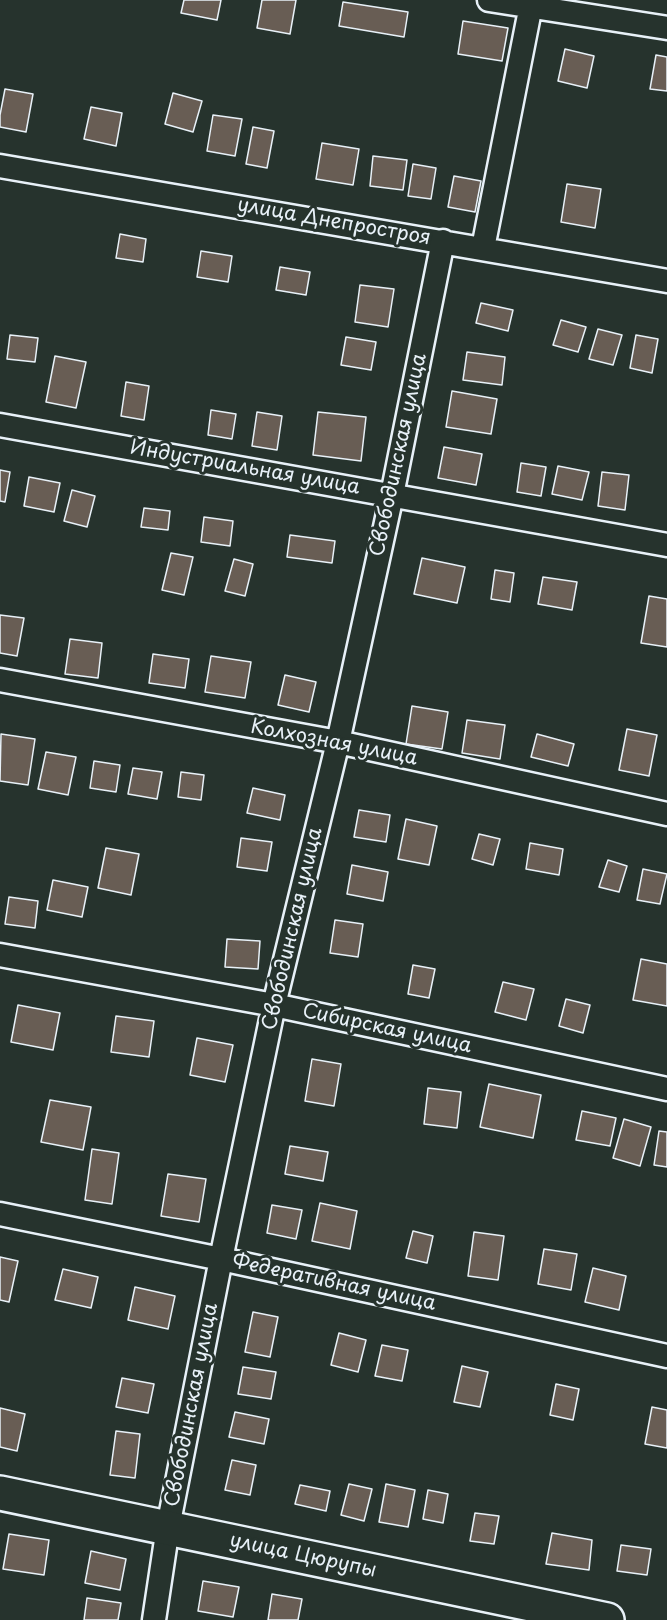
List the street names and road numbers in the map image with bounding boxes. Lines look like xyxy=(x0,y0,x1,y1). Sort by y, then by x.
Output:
street label: улица Днепростроя xyxy=(235,193,433,251)
street label: Свободинская улица xyxy=(366,351,432,559)
street label: Индустриальная улица xyxy=(128,436,362,500)
street label: Колхозная улица xyxy=(249,715,419,771)
street label: Свободинская улица xyxy=(258,825,328,1033)
street label: Сибирская улица xyxy=(300,999,474,1059)
street label: Федеративная улица xyxy=(230,1250,438,1316)
street label: Свободинская улица xyxy=(160,1301,224,1509)
street label: улица Цюрупы xyxy=(227,1529,379,1583)

